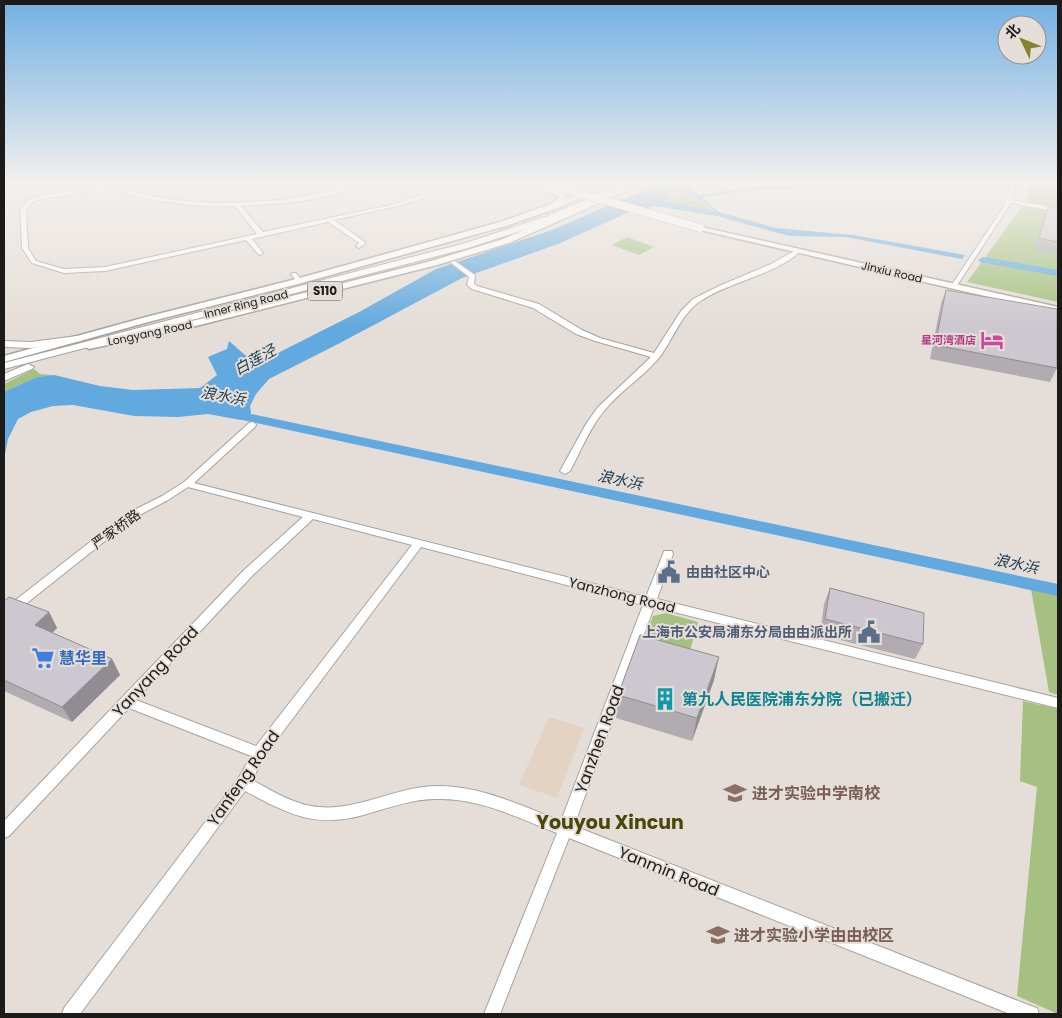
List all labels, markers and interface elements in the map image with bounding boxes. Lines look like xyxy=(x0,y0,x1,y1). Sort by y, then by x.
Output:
north arrow xyxy=(997,15,1047,65)
text: 北 xyxy=(1000,19,1025,43)
street label: Jinxiu Road xyxy=(860,257,924,287)
road number: S110 xyxy=(308,282,342,300)
street label: Inner Ring Road xyxy=(202,286,290,322)
street label: Longyang Road xyxy=(106,316,194,350)
hotel icon: 星河湾酒店 xyxy=(979,327,1005,353)
place label: 星河湾酒店 xyxy=(921,332,976,348)
water label: 白莲泾 xyxy=(230,339,281,380)
water label: 浪水浜 xyxy=(199,381,249,410)
water label: 浪水浜 xyxy=(596,465,646,495)
street label: 严家桥路 xyxy=(87,504,145,554)
water label: 浪水浜 xyxy=(992,549,1042,579)
public building icon: 由由社区中心 xyxy=(656,559,682,585)
place label: 由由社区中心 xyxy=(686,562,770,582)
street label: Yanzhong Road xyxy=(566,572,678,618)
public building icon: 上海市公安局浦东分局由由派出所 xyxy=(856,619,882,645)
street label: Yanyang Road xyxy=(107,621,204,722)
place label: 上海市公安局浦东分局由由派出所 xyxy=(642,622,852,642)
supermarket icon: 慧华里 xyxy=(30,645,56,671)
place label: 慧华里 xyxy=(59,647,107,670)
street label: Yanzhen Road xyxy=(569,682,630,797)
building icon: 第九人民医院浦东分院（已搬迁） xyxy=(652,686,678,712)
place label: 第九人民医院浦东分院（已搬迁） xyxy=(682,688,922,711)
street label: Yanfeng Road xyxy=(202,726,285,831)
school or university icon: 进才实验中学南校 xyxy=(722,780,748,806)
place label: 进才实验中学南校 xyxy=(752,782,881,805)
district label: Youyou Xincun xyxy=(536,809,684,836)
street label: Yanmin Road xyxy=(615,841,723,902)
school or university icon: 进才实验小学由由校区 xyxy=(705,922,731,948)
place label: 进才实验小学由由校区 xyxy=(734,924,894,947)

